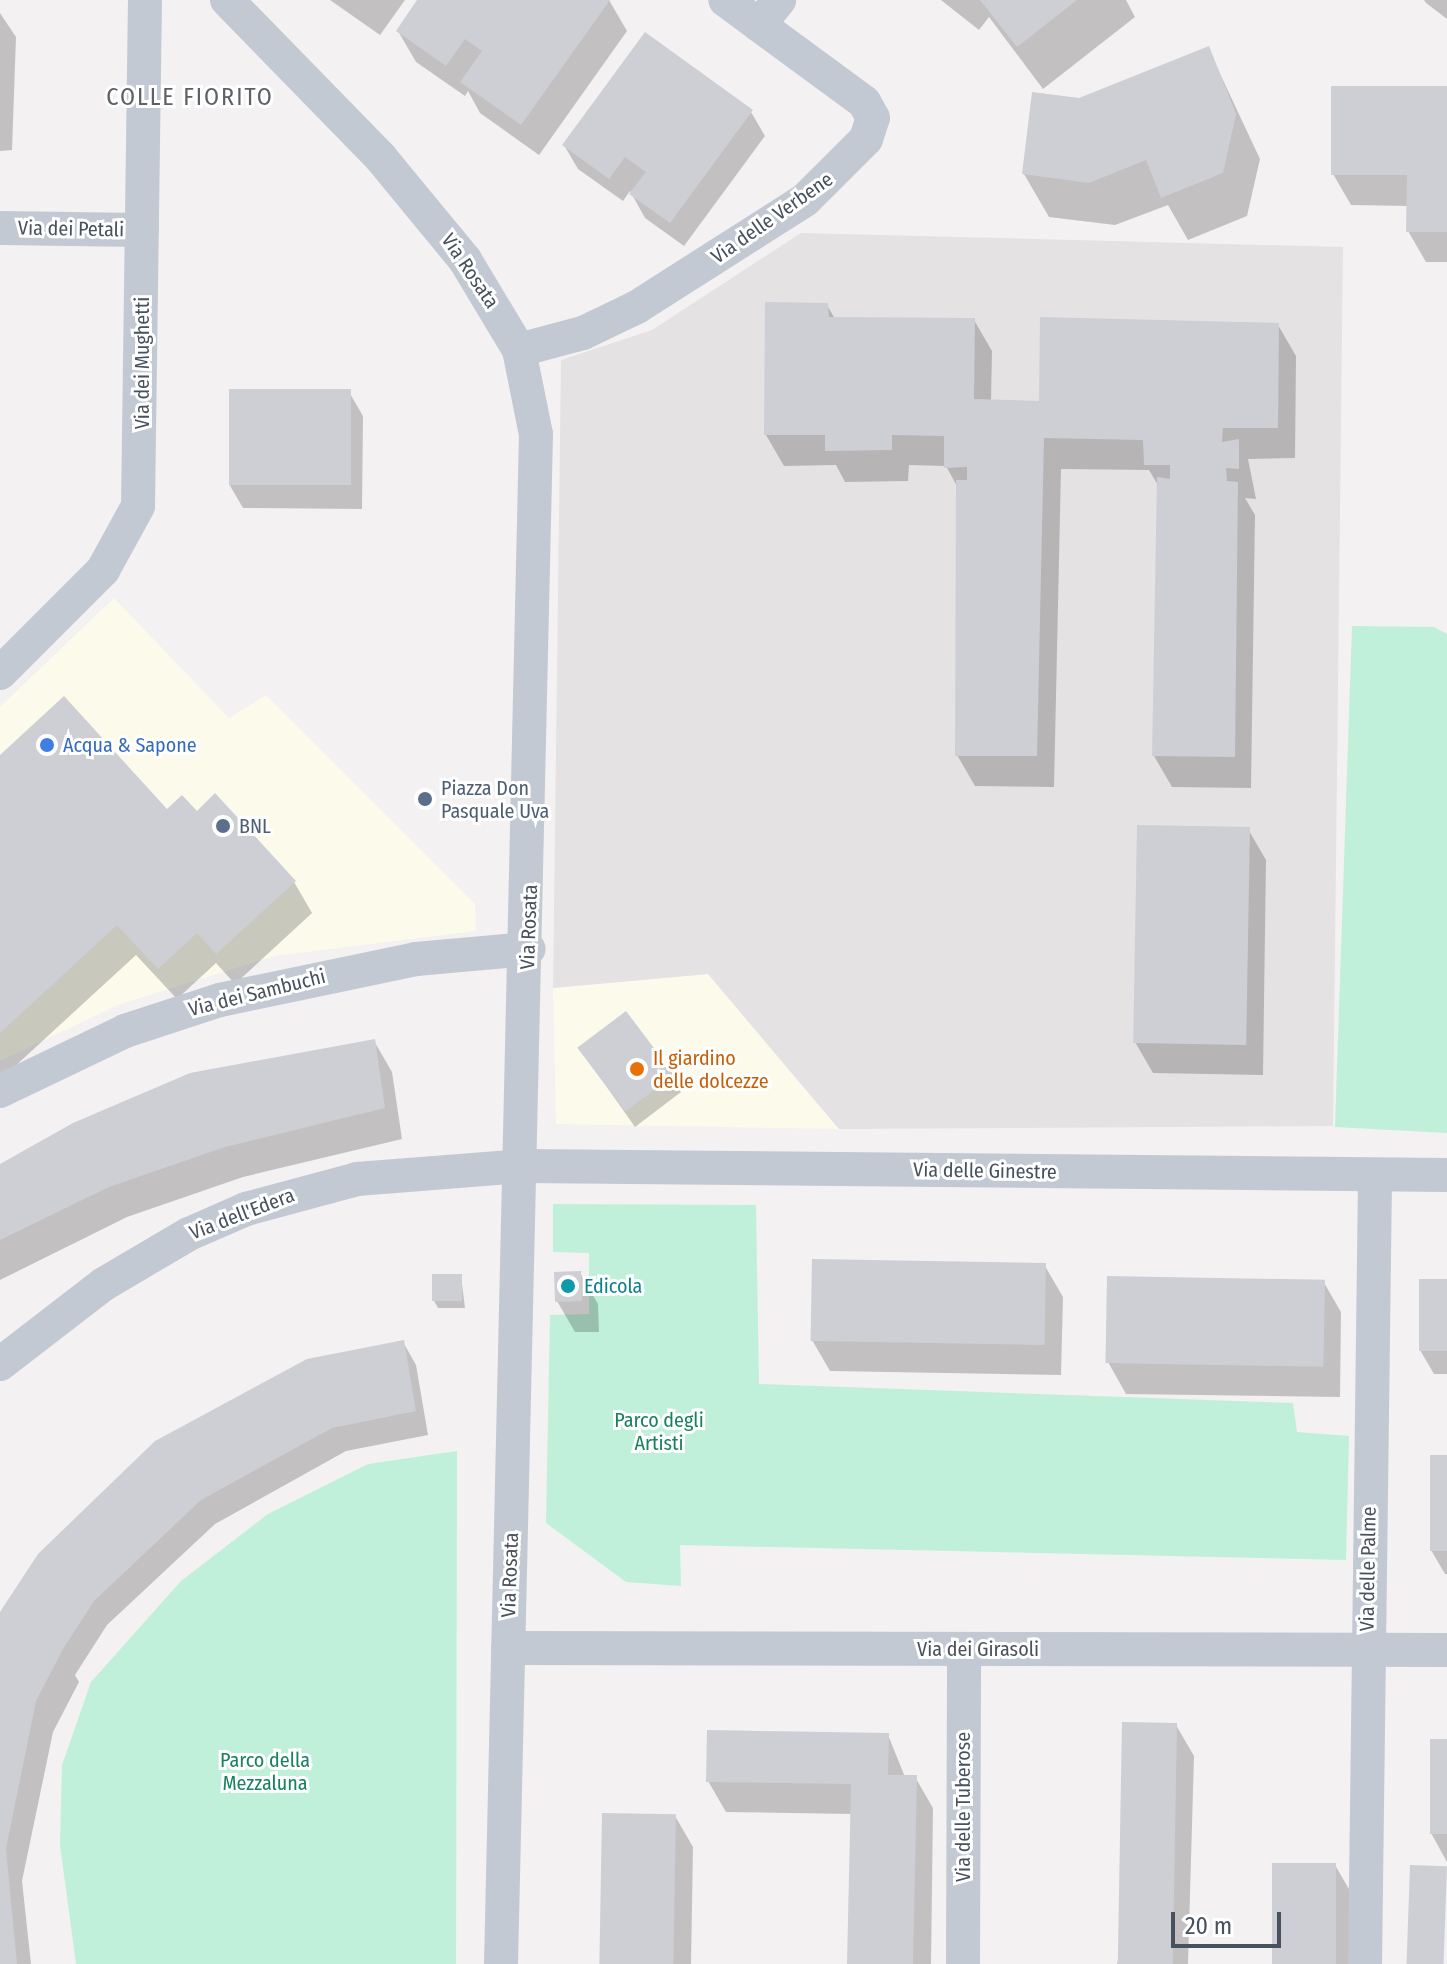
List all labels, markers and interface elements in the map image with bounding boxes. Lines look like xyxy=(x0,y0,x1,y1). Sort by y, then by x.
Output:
district label: COLLE FIORITO xyxy=(106,84,274,112)
street label: Via delle Verbene xyxy=(707,167,837,269)
street label: Via dei Petali xyxy=(18,216,124,242)
street label: Via Rosata xyxy=(436,229,504,313)
street label: Via dei Mughetti xyxy=(130,297,154,429)
place label: Acqua & Sapone xyxy=(63,733,197,757)
marker: Acqua & Sapone xyxy=(38,736,56,754)
place label: Piazza Don Pasquale Uva xyxy=(441,776,549,823)
marker: Piazza Don Pasquale Uva xyxy=(416,790,434,808)
place label: BNL xyxy=(239,814,271,838)
marker: BNL xyxy=(214,817,232,835)
street label: Via Rosata xyxy=(516,884,542,970)
street label: Via dei Sambuchi xyxy=(186,964,328,1022)
place label: Il giardino delle dolcezze xyxy=(653,1046,769,1093)
marker: Il giardino delle dolcezze xyxy=(628,1060,646,1078)
street label: Via delle Ginestre xyxy=(913,1158,1057,1184)
street label: Via dell'Edera xyxy=(186,1183,298,1245)
place label: Edicola xyxy=(584,1274,642,1298)
marker: Edicola xyxy=(559,1277,577,1295)
park label: Parco degli Artisti xyxy=(614,1409,704,1456)
street label: Via delle Palme xyxy=(1355,1506,1381,1632)
street label: Via Rosata xyxy=(497,1532,523,1618)
street label: Via dei Girasoli xyxy=(917,1637,1039,1661)
street label: Via delle Tuberose xyxy=(951,1732,975,1882)
park label: Parco della Mezzaluna xyxy=(220,1749,310,1796)
scale bar xyxy=(1175,1896,1285,1946)
text: 20 m xyxy=(1185,1912,1232,1940)

